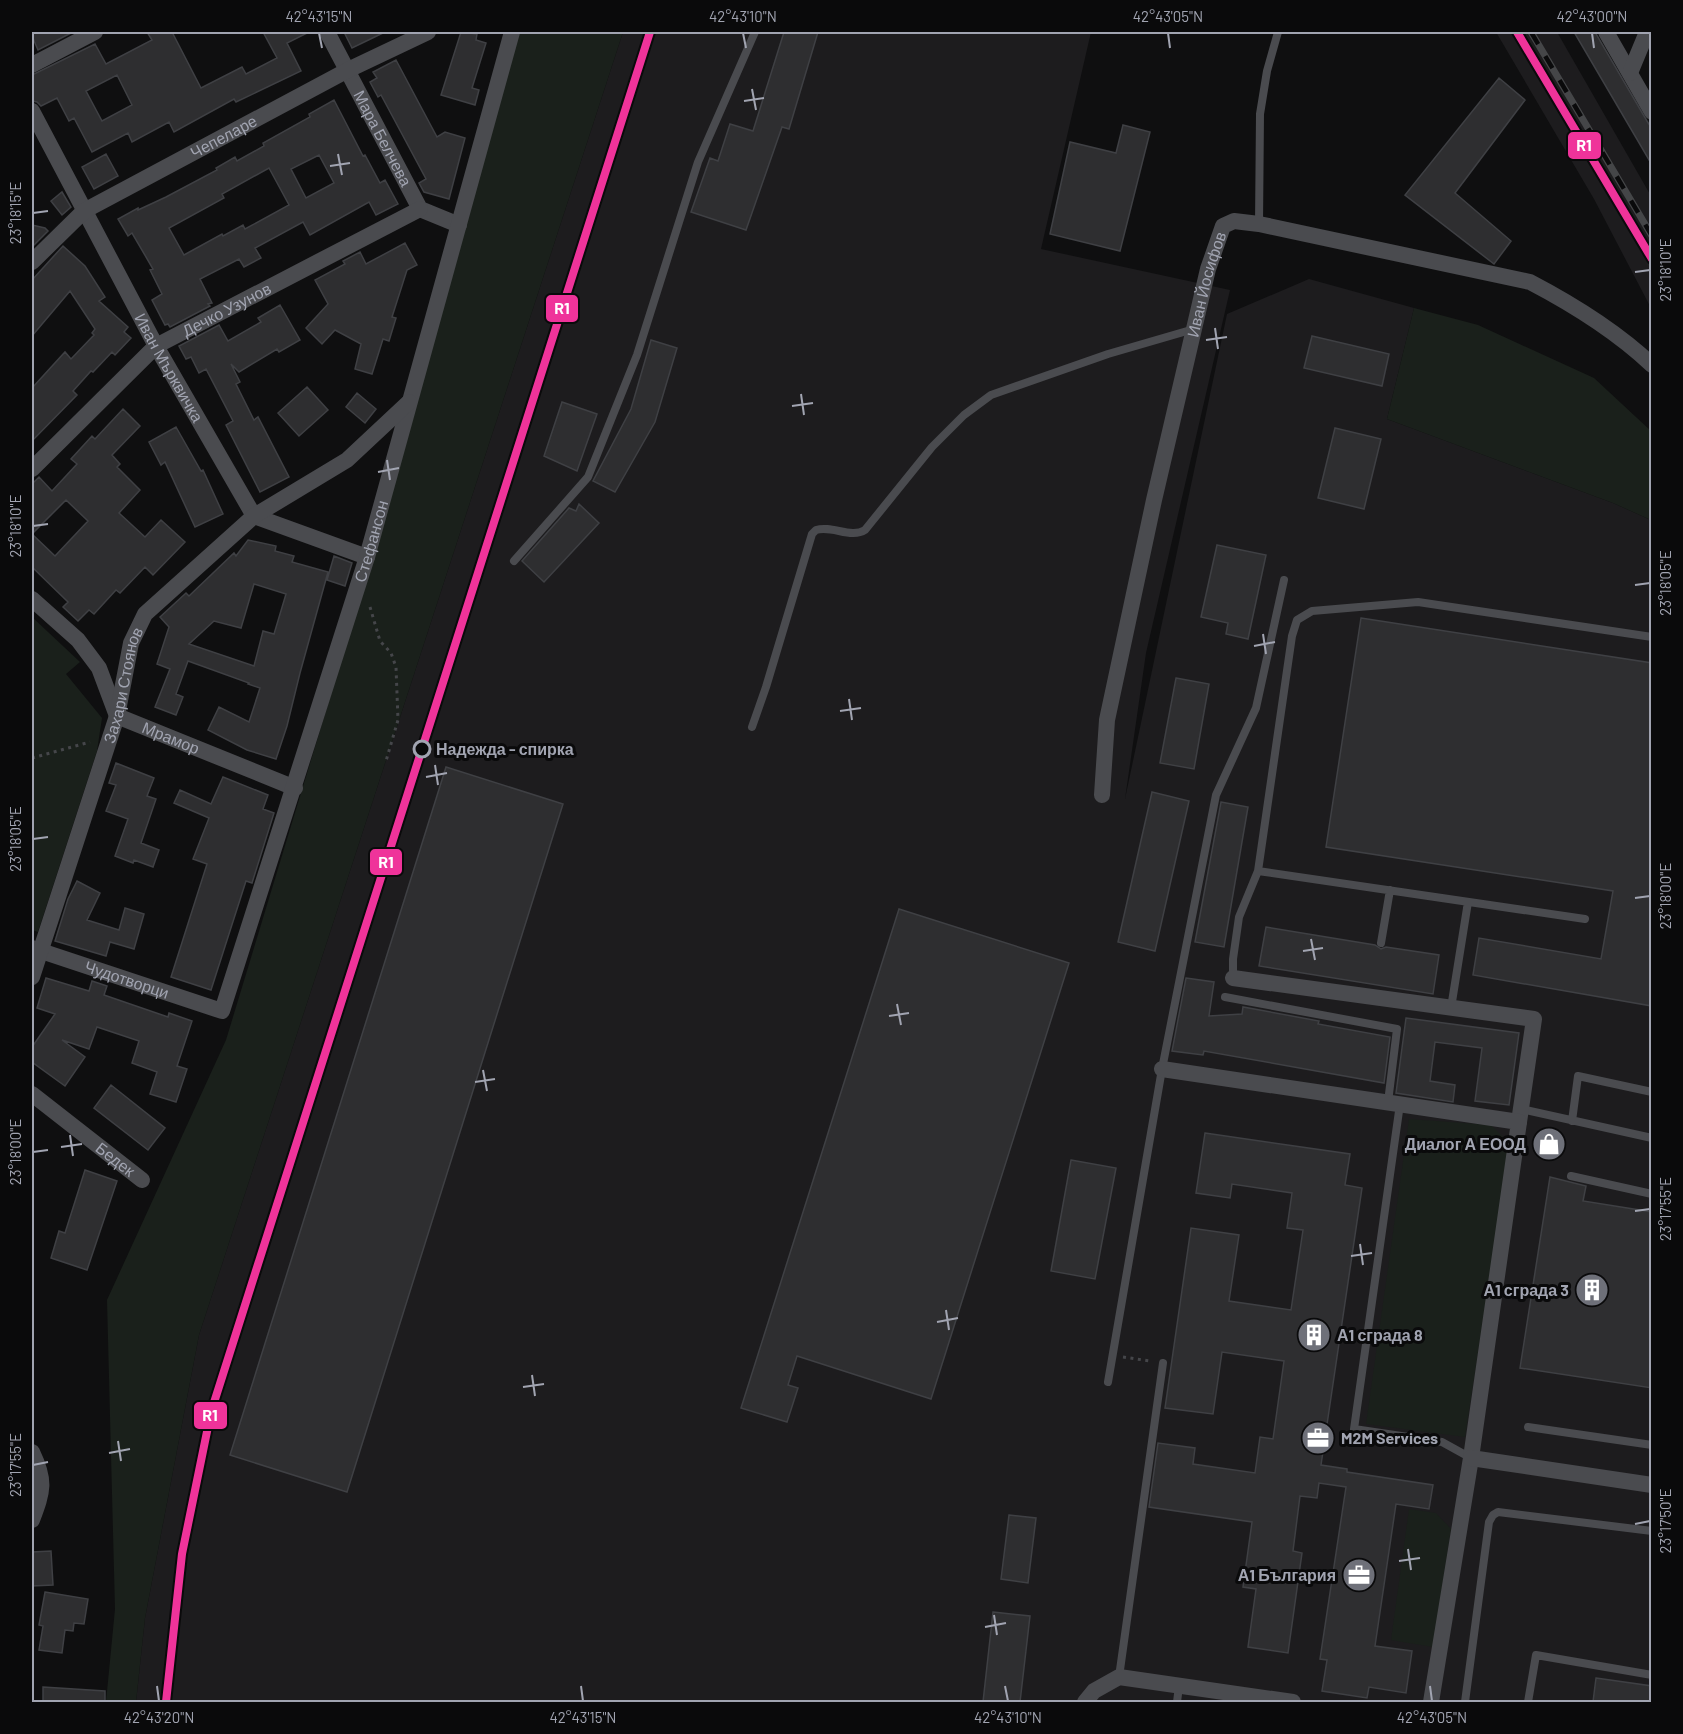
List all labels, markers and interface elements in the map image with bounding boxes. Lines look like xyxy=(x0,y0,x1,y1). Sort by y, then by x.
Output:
text: 42°43'15"N xyxy=(285,7,353,25)
text: 42°43'10"N xyxy=(709,7,777,25)
text: 42°43'05"N xyxy=(1133,7,1203,25)
text: 42°43'00"N xyxy=(1556,7,1628,25)
street label: Мара Белчева xyxy=(350,87,416,189)
street label: Чепеларе xyxy=(187,111,260,162)
line badge: R1 xyxy=(1567,131,1602,160)
text: R1 xyxy=(1576,135,1592,154)
text: 23°18'15"E xyxy=(6,182,24,244)
street label: Иван Йосифов xyxy=(1182,229,1229,339)
text: 23°18'10"E xyxy=(1656,238,1674,302)
street label: Дечко Узунов xyxy=(179,278,274,340)
line badge: R1 xyxy=(545,294,579,323)
text: R1 xyxy=(554,298,570,317)
street label: Иван Мърквичка xyxy=(131,310,208,425)
text: 23°18'10"E xyxy=(6,494,24,558)
street label: Стефансон xyxy=(350,498,391,585)
text: 23°18'05"E xyxy=(1656,550,1674,616)
street label: Захари Стоянов xyxy=(99,624,146,745)
street label: Мрамор xyxy=(140,717,203,757)
place label: Надежда - спирка xyxy=(436,739,574,758)
marker: Надежда - спирка xyxy=(413,740,431,758)
text: 23°18'05"E xyxy=(6,806,24,872)
line badge: R1 xyxy=(369,848,403,876)
text: R1 xyxy=(378,852,394,871)
text: 23°18'00"E xyxy=(1656,863,1674,929)
street label: Чудотворци xyxy=(83,956,172,1002)
text: 23°18'00"E xyxy=(6,1119,24,1185)
shop icon: Диалог А ЕООД xyxy=(1531,1126,1567,1162)
place label: Диалог А ЕООД xyxy=(1405,1134,1527,1153)
street label: Бедек xyxy=(93,1138,140,1181)
text: 23°17'55"E xyxy=(1656,1177,1674,1241)
building icon: А1 сграда 3 xyxy=(1574,1272,1610,1308)
place label: А1 сграда 3 xyxy=(1483,1280,1569,1299)
building icon: А1 сграда 8 xyxy=(1296,1317,1332,1353)
place label: А1 сграда 8 xyxy=(1337,1325,1423,1344)
line badge: R1 xyxy=(193,1401,228,1430)
text: R1 xyxy=(202,1405,218,1424)
office icon: M2M Services xyxy=(1300,1420,1336,1456)
place label: M2M Services xyxy=(1341,1428,1438,1447)
text: 23°17'55"E xyxy=(6,1433,24,1497)
text: 23°17'50"E xyxy=(1656,1489,1674,1553)
office icon: А1 България xyxy=(1341,1557,1377,1593)
place label: А1 България xyxy=(1238,1565,1336,1584)
text: 42°43'20"N xyxy=(124,1708,194,1726)
text: 42°43'15"N xyxy=(549,1708,617,1726)
text: 42°43'10"N xyxy=(974,1708,1042,1726)
text: 42°43'05"N xyxy=(1397,1708,1467,1726)

